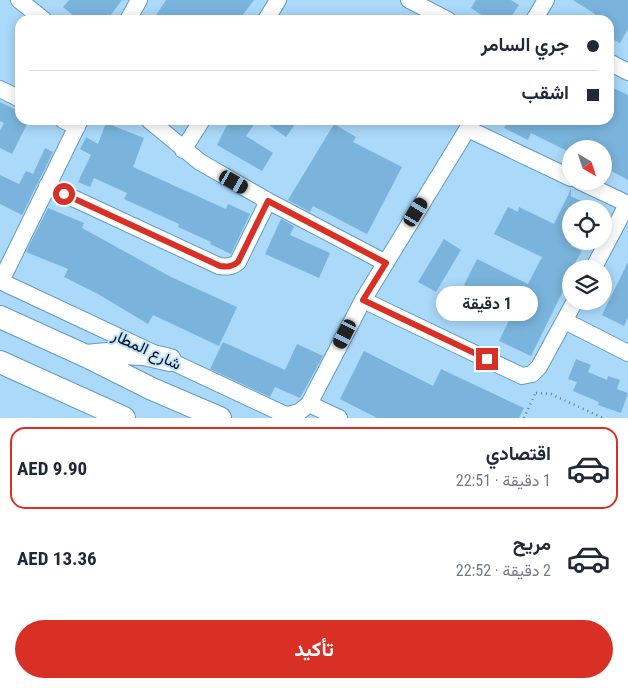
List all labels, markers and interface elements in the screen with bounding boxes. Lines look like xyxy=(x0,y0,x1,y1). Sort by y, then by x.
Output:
text: جري السامر xyxy=(481,33,569,56)
text: اشقب xyxy=(522,81,569,104)
north arrow xyxy=(562,140,612,190)
map controls xyxy=(562,140,612,310)
car xyxy=(217,168,250,196)
route start xyxy=(53,183,75,205)
car xyxy=(401,195,430,229)
button: locate xyxy=(562,200,612,250)
button: layers xyxy=(562,260,612,310)
callout: 1 دقيقة xyxy=(436,286,538,322)
text: 1 دقيقة xyxy=(462,294,512,313)
car xyxy=(331,317,358,351)
street label: شارع المطار xyxy=(108,325,184,375)
route end xyxy=(476,348,498,370)
text: اقتصادي xyxy=(486,442,551,465)
icon: car xyxy=(566,446,611,491)
text: AED 9.90 xyxy=(17,457,87,480)
text: 1 دقيقة · 22:51 xyxy=(456,471,551,490)
text: مريح xyxy=(513,532,551,555)
icon: car xyxy=(566,536,611,581)
text: AED 13.36 xyxy=(17,547,97,570)
text: 2 دقيقة · 22:52 xyxy=(456,561,551,580)
button: تأكيد xyxy=(15,620,613,678)

